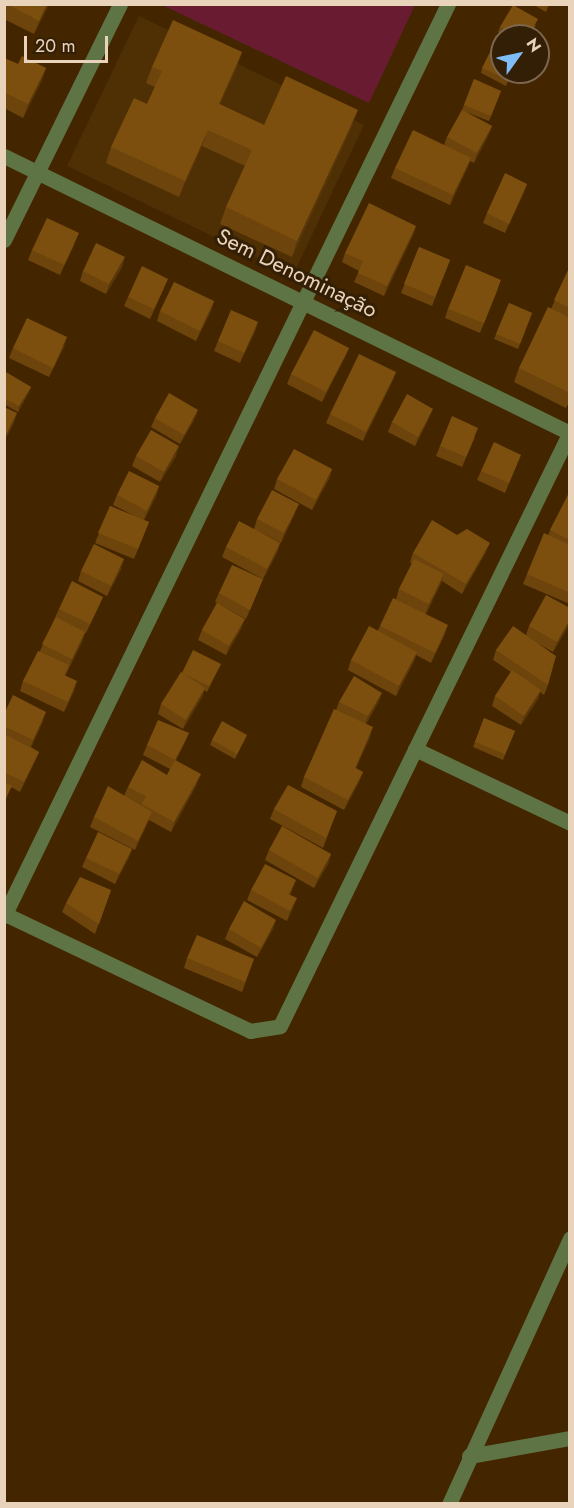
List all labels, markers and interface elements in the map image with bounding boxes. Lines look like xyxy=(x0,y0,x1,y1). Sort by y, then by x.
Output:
scale bar xyxy=(27,24,111,62)
north arrow xyxy=(490,24,550,84)
text: 20 m xyxy=(35,33,75,59)
text: N xyxy=(521,33,547,57)
street label: Sem Denominação xyxy=(212,223,382,323)

